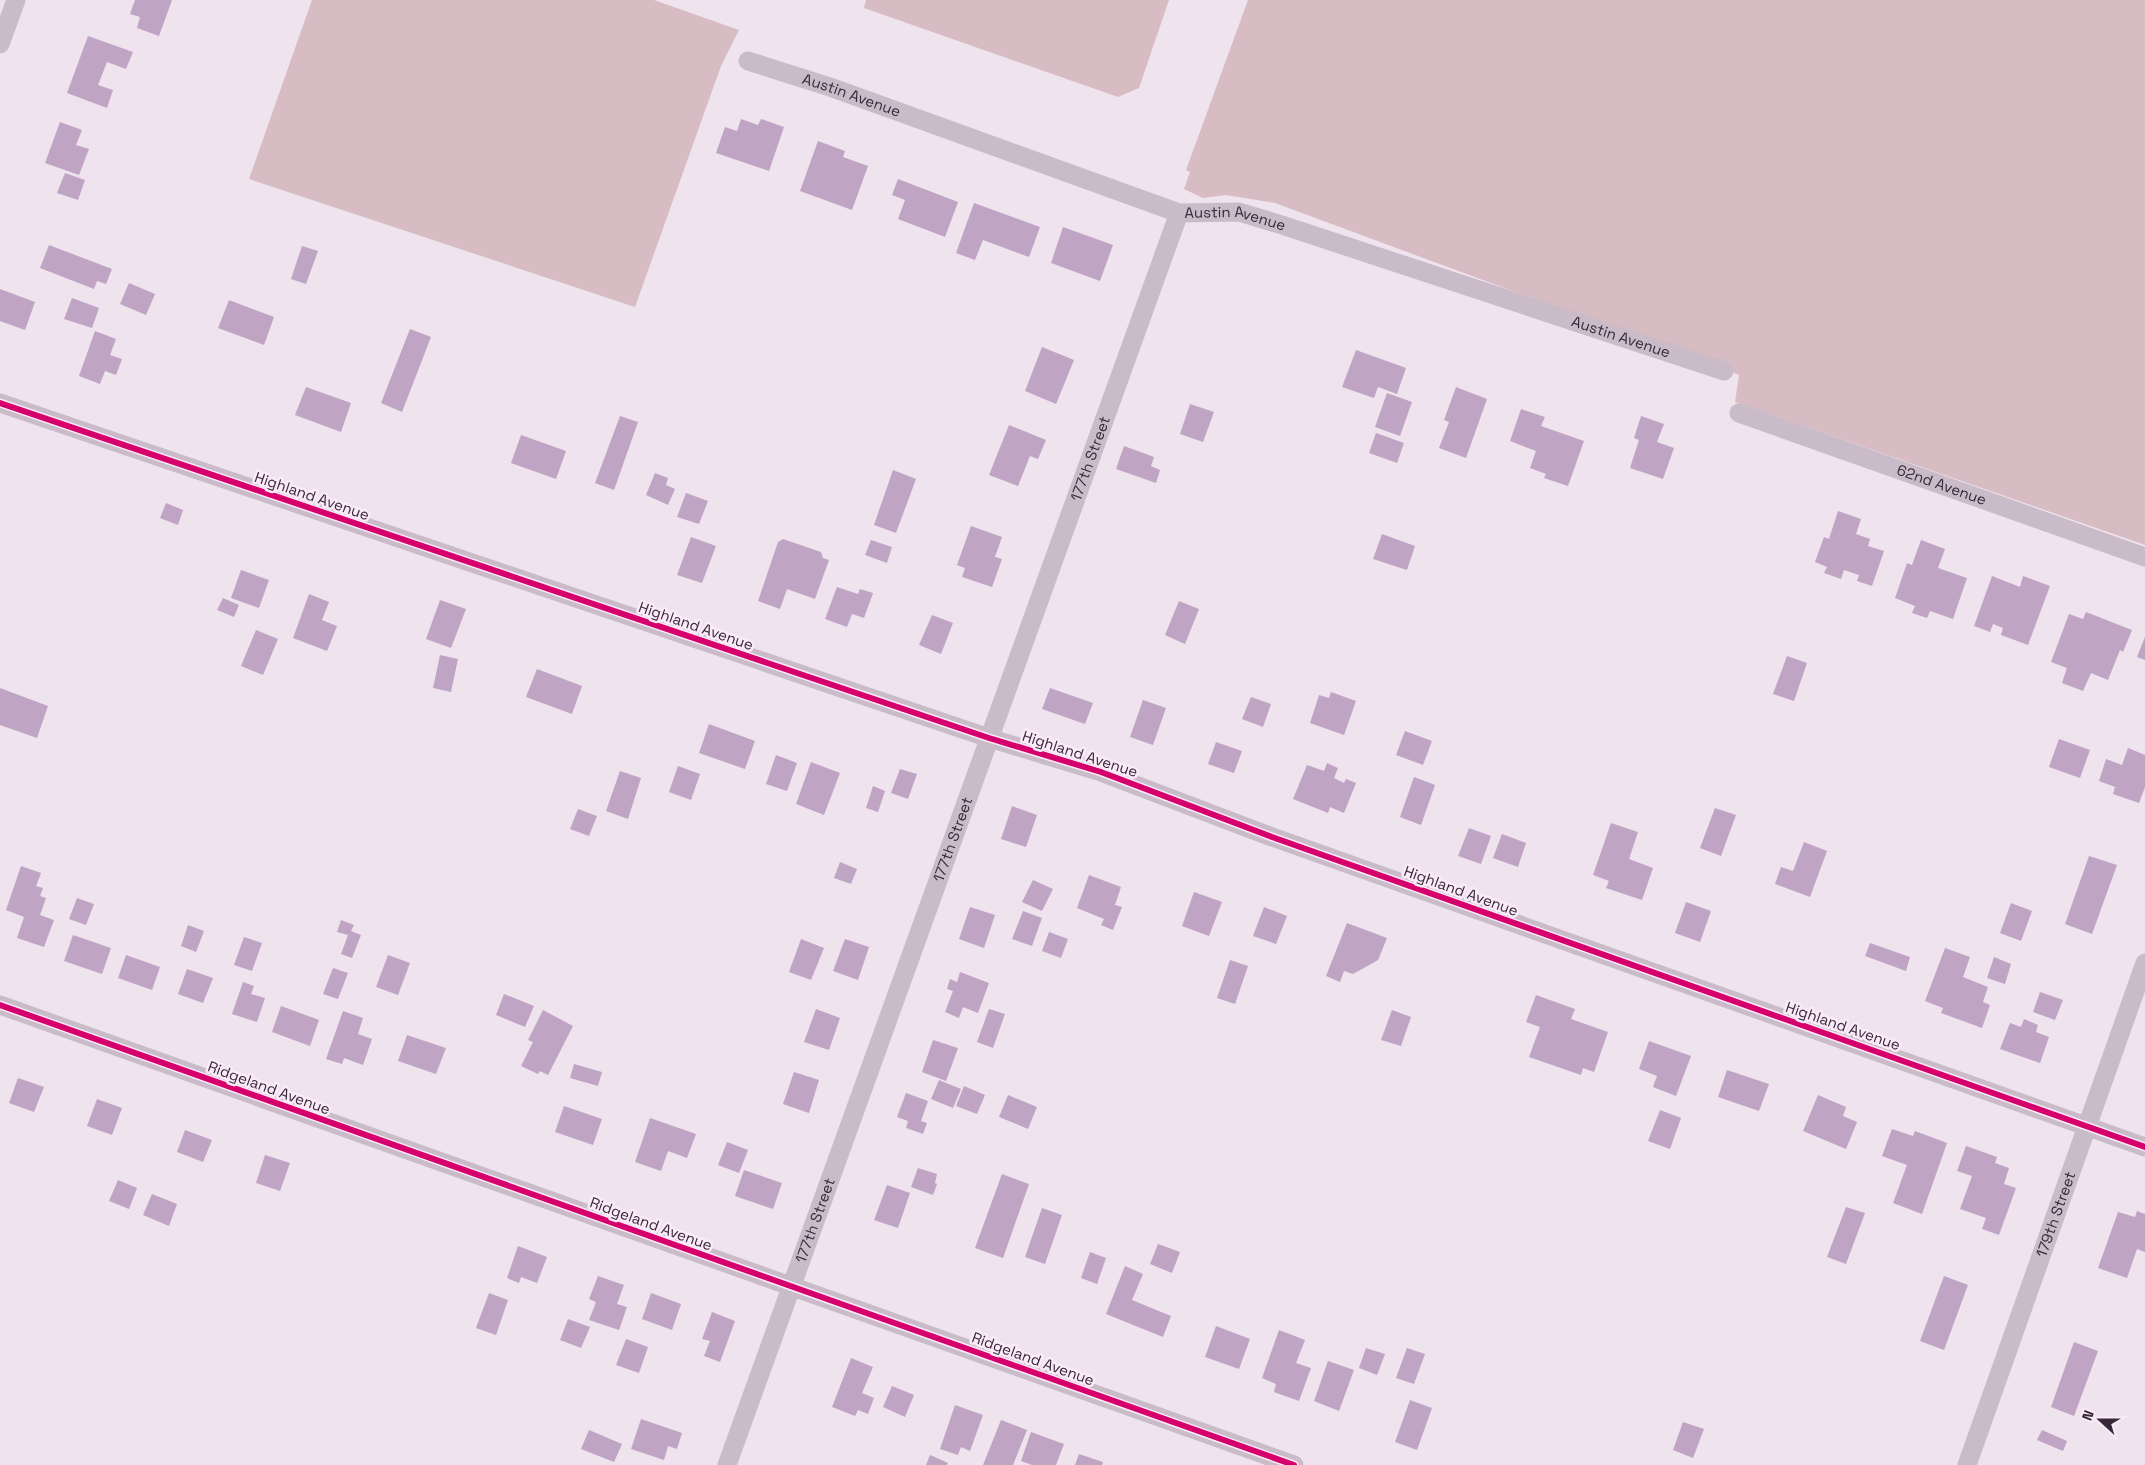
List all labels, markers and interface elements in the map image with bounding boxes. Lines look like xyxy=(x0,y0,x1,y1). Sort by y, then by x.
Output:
street label: Austin Avenue xyxy=(800,69,903,121)
street label: Austin Avenue xyxy=(1184,202,1288,235)
street label: Austin Avenue xyxy=(1569,311,1673,362)
street label: 177th Street xyxy=(1066,413,1114,504)
street label: 62nd Avenue xyxy=(1894,460,1989,509)
street label: Highland Avenue xyxy=(252,467,372,524)
street label: Highland Avenue xyxy=(636,597,756,654)
street label: Highland Avenue xyxy=(1020,726,1140,781)
street label: 177th Street xyxy=(928,794,976,884)
street label: Highland Avenue xyxy=(1401,861,1521,920)
street label: Highland Avenue xyxy=(1783,997,1903,1054)
street label: Ridgeland Avenue xyxy=(205,1057,333,1119)
street label: 179th Street xyxy=(2031,1169,2079,1260)
street label: 177th Street xyxy=(791,1175,839,1265)
street label: Ridgeland Avenue xyxy=(587,1193,715,1255)
street label: Ridgeland Avenue xyxy=(969,1328,1097,1390)
north arrow xyxy=(2075,1395,2125,1445)
text: N xyxy=(2078,1408,2098,1423)

